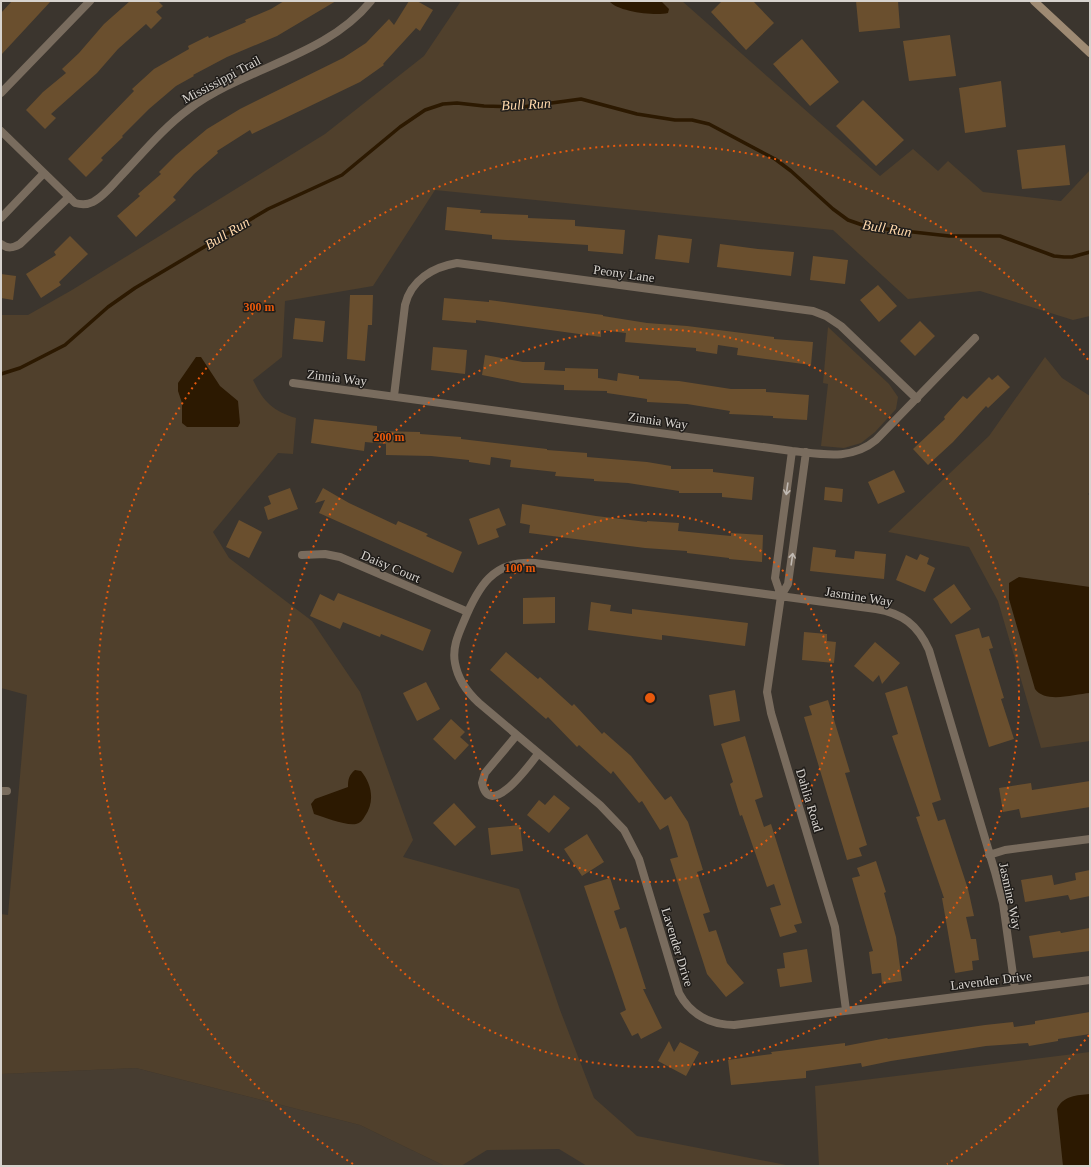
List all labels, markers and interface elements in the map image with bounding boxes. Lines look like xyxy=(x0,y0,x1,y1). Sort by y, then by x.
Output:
street label: Mississippi Trail xyxy=(179,52,264,107)
water label: Bull Run xyxy=(501,96,551,113)
water label: Bull Run xyxy=(202,214,252,253)
water label: Bull Run xyxy=(861,217,912,240)
street label: Peony Lane xyxy=(592,262,656,285)
text: 300 m xyxy=(244,300,275,314)
street label: Zinnia Way xyxy=(306,366,368,389)
street label: Zinnia Way xyxy=(627,409,689,432)
text: 200 m xyxy=(374,430,405,444)
one-way arrow xyxy=(783,482,791,495)
street label: Daisy Court xyxy=(359,547,423,586)
one-way arrow xyxy=(788,553,796,566)
text: 100 m xyxy=(505,561,536,575)
street label: Jasmine Way xyxy=(824,584,894,609)
centre of rings xyxy=(643,691,657,705)
street label: Dahlia Road xyxy=(793,767,826,834)
street label: Jasmine Way xyxy=(996,861,1025,932)
street label: Lavender Drive xyxy=(658,906,697,989)
street label: Lavender Drive xyxy=(949,968,1033,993)

